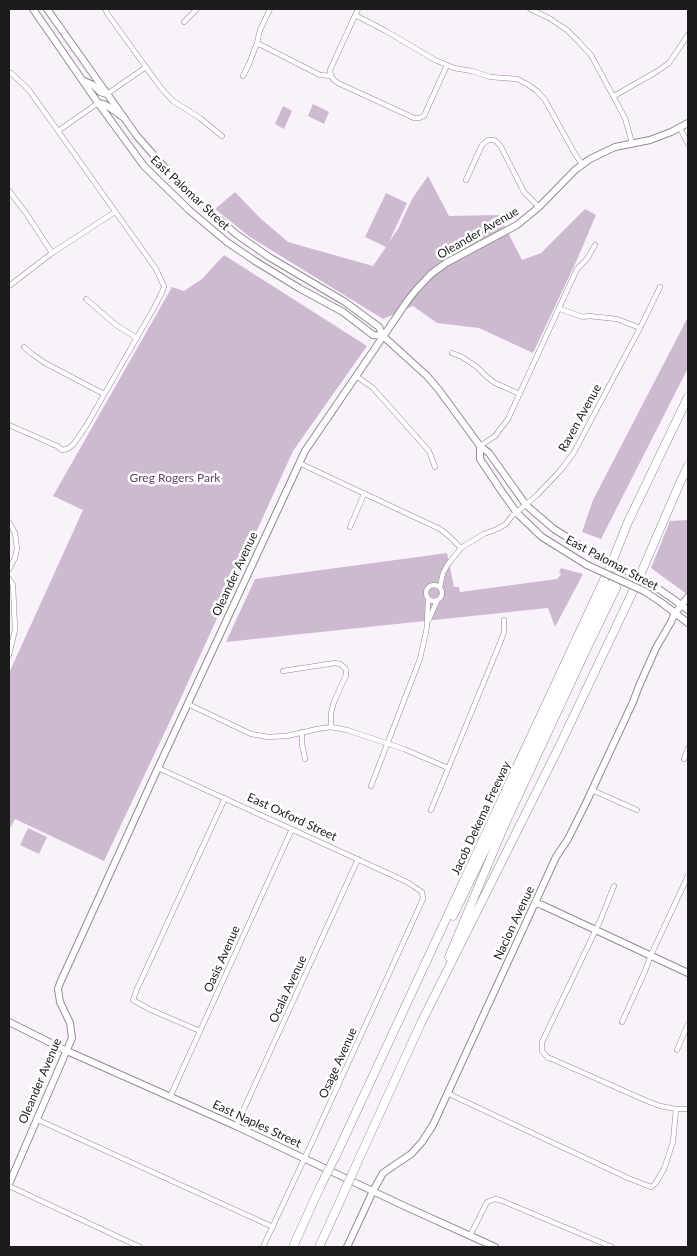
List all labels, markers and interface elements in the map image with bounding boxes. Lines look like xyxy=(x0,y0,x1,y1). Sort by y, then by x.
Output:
street label: East Palomar Street xyxy=(147,153,233,233)
street label: Oleander Avenue xyxy=(435,204,521,262)
street label: Raven Avenue xyxy=(555,382,605,454)
park label: Greg Rogers Park xyxy=(130,471,220,485)
street label: Oleander Avenue xyxy=(209,529,261,619)
street label: East Palomar Street xyxy=(563,532,661,594)
street label: Jacob Dekema Freeway xyxy=(448,759,514,877)
street label: East Oxford Street xyxy=(245,790,339,844)
street label: Nacion Avenue xyxy=(491,884,537,962)
street label: Oasis Avenue xyxy=(201,923,243,995)
street label: Ocala Avenue xyxy=(266,953,310,1025)
street label: Osage Avenue xyxy=(316,1025,360,1101)
street label: Oleander Avenue xyxy=(15,1036,65,1126)
street label: East Naples Street xyxy=(210,1097,304,1151)

